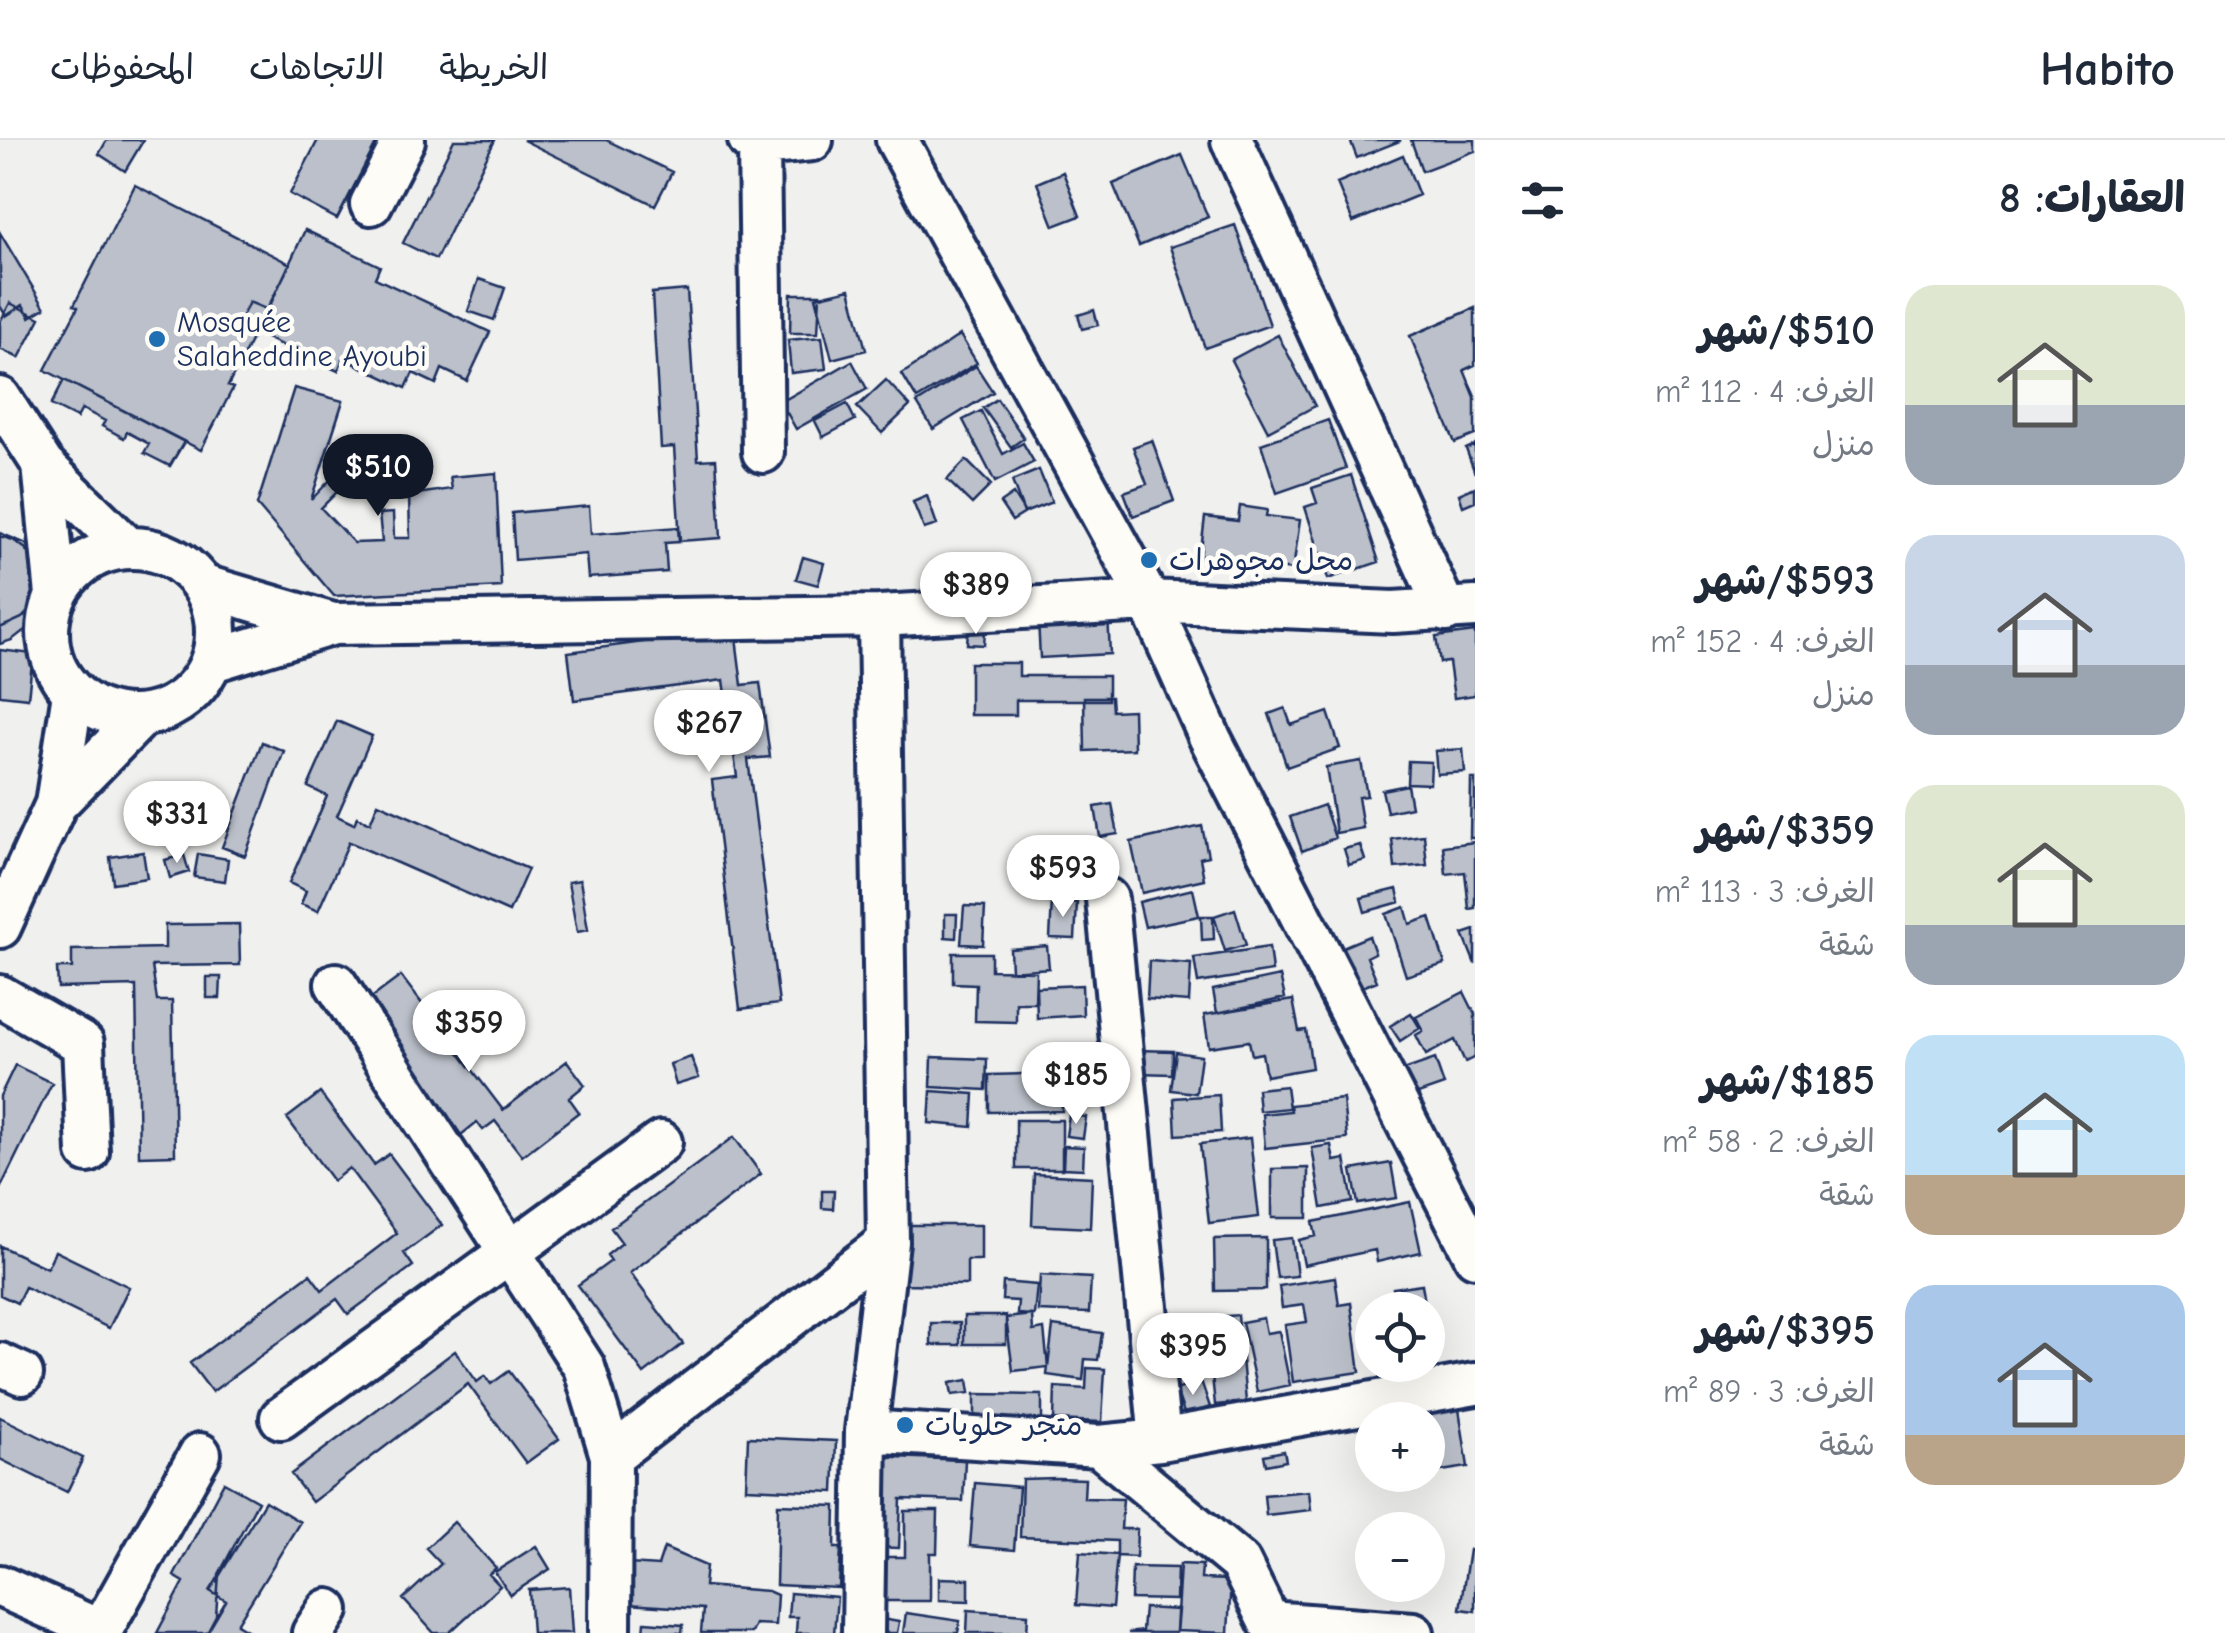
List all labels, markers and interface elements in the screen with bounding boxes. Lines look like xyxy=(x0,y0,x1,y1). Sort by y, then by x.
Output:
text: Habito xyxy=(2040,42,2175,97)
text: المحفوظات xyxy=(50,47,194,88)
text: الاتجاهات xyxy=(249,47,384,88)
text: الخريطة xyxy=(439,47,548,88)
icon: filters xyxy=(1515,173,1570,228)
text: العقارات: 8 xyxy=(1999,174,2185,223)
place label: Mosquée Salaheddine Ayoubi xyxy=(177,305,427,374)
text: $510/شهر xyxy=(1699,306,1875,355)
icon: home xyxy=(1985,325,2105,445)
marker: Mosquée Salaheddine Ayoubi xyxy=(146,328,168,350)
text: الغرف: 4 · 112 m² xyxy=(1655,373,1875,410)
text: منزل xyxy=(1812,426,1875,463)
pin: $510 xyxy=(319,434,437,519)
text: $510 xyxy=(344,448,412,485)
place label: محل مجوهرات xyxy=(1169,543,1353,580)
marker: محل مجوهرات xyxy=(1138,549,1160,571)
pin: $389 xyxy=(917,552,1035,637)
text: $593/شهر xyxy=(1697,556,1875,605)
text: $389 xyxy=(942,566,1010,603)
icon: home xyxy=(1985,575,2105,695)
text: الغرف: 4 · 152 m² xyxy=(1650,623,1875,660)
text: منزل xyxy=(1812,676,1875,713)
pin: $267 xyxy=(650,690,768,775)
text: $267 xyxy=(676,704,742,741)
pin: $331 xyxy=(118,781,236,866)
text: $331 xyxy=(145,795,209,832)
text: $359/شهر xyxy=(1697,806,1875,855)
icon: home xyxy=(1985,825,2105,945)
pin: $593 xyxy=(1004,835,1122,920)
text: $593 xyxy=(1029,849,1097,886)
text: الغرف: 3 · 113 m² xyxy=(1655,873,1875,910)
text: شقة xyxy=(1819,926,1875,963)
pin: $359 xyxy=(410,990,528,1075)
text: $359 xyxy=(435,1004,503,1041)
pin: $185 xyxy=(1017,1042,1135,1127)
text: $185 xyxy=(1043,1056,1109,1093)
text: $185/شهر xyxy=(1701,1056,1875,1105)
icon: home xyxy=(1985,1075,2105,1195)
text: الغرف: 2 · 58 m² xyxy=(1662,1123,1875,1160)
text: شقة xyxy=(1819,1176,1875,1213)
map controls xyxy=(1355,1292,1445,1602)
button: locate xyxy=(1355,1292,1445,1382)
text: $395/شهر xyxy=(1697,1306,1875,1355)
pin: $395 xyxy=(1134,1313,1252,1398)
icon: home xyxy=(1985,1325,2105,1445)
text: $395 xyxy=(1159,1327,1227,1364)
text: الغرف: 3 · 89 m² xyxy=(1663,1373,1875,1410)
button: + xyxy=(1355,1402,1445,1492)
place label: متجر حلويات xyxy=(925,1408,1082,1445)
marker: متجر حلويات xyxy=(894,1414,916,1436)
text: شقة xyxy=(1819,1426,1875,1463)
button: − xyxy=(1355,1512,1445,1602)

